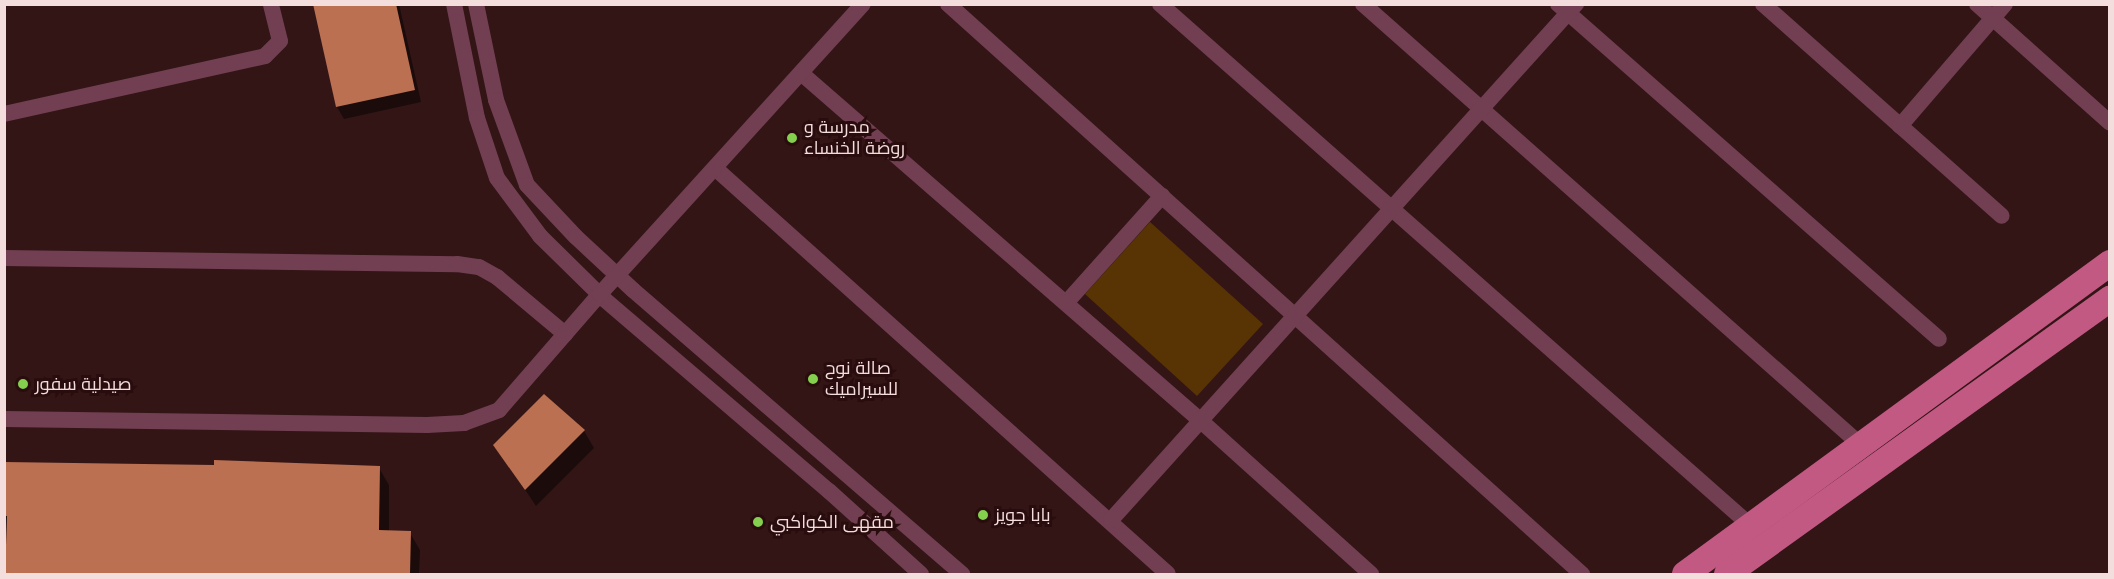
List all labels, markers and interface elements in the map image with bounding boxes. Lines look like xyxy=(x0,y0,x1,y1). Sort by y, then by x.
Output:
place label: مدرسة و روضة الخنساء xyxy=(804,117,905,160)
marker: مدرسة و روضة الخنساء xyxy=(785,131,799,145)
place label: صالة نوح للسيراميك xyxy=(825,358,898,400)
marker: صالة نوح للسيراميك xyxy=(806,372,820,386)
place label: صيدلية سفور xyxy=(35,373,132,395)
marker: صيدلية سفور xyxy=(16,377,30,391)
place label: بابا جويز xyxy=(995,504,1051,526)
marker: بابا جويز xyxy=(976,508,990,522)
place label: مقهى الكواكبي xyxy=(770,511,894,533)
marker: مقهى الكواكبي xyxy=(751,515,765,529)

